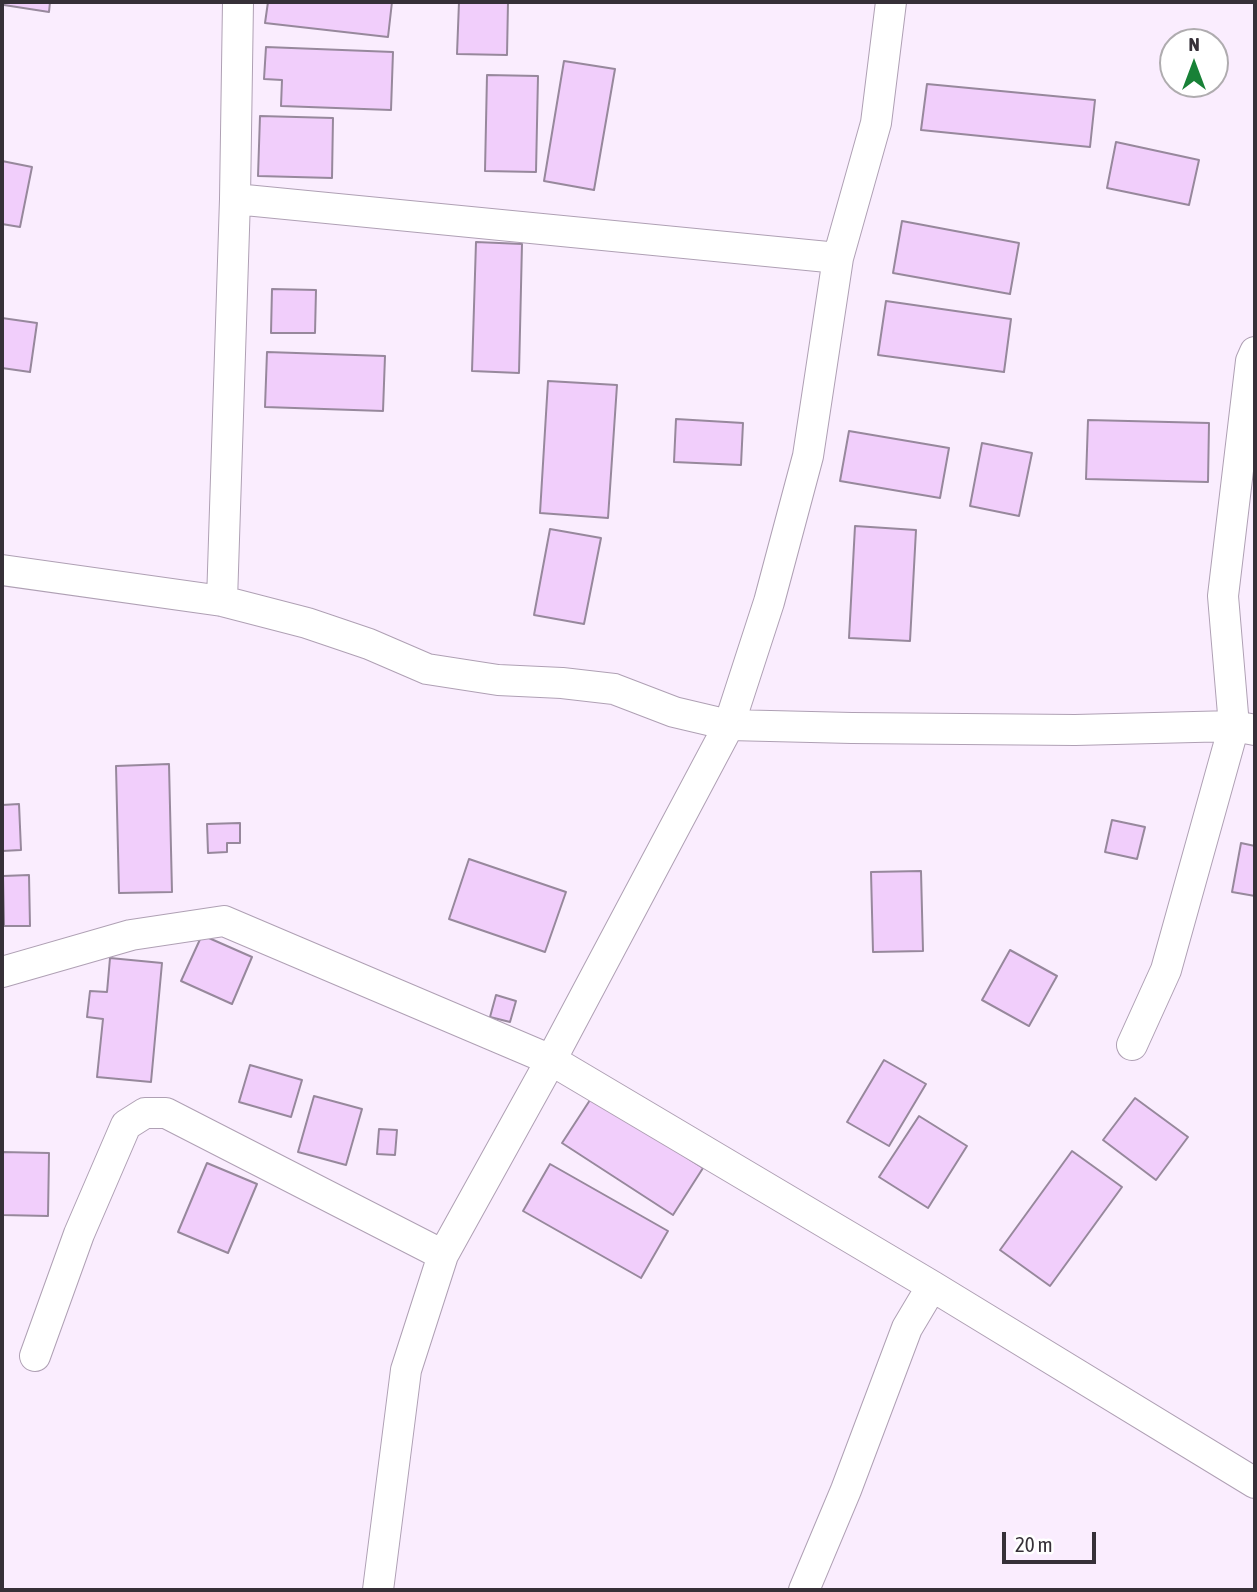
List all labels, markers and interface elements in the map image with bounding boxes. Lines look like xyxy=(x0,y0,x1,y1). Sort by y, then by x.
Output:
north arrow xyxy=(1159,28,1229,98)
text: N xyxy=(1188,33,1200,55)
scale bar xyxy=(1005,1518,1100,1562)
text: 20 m xyxy=(1015,1532,1053,1556)

